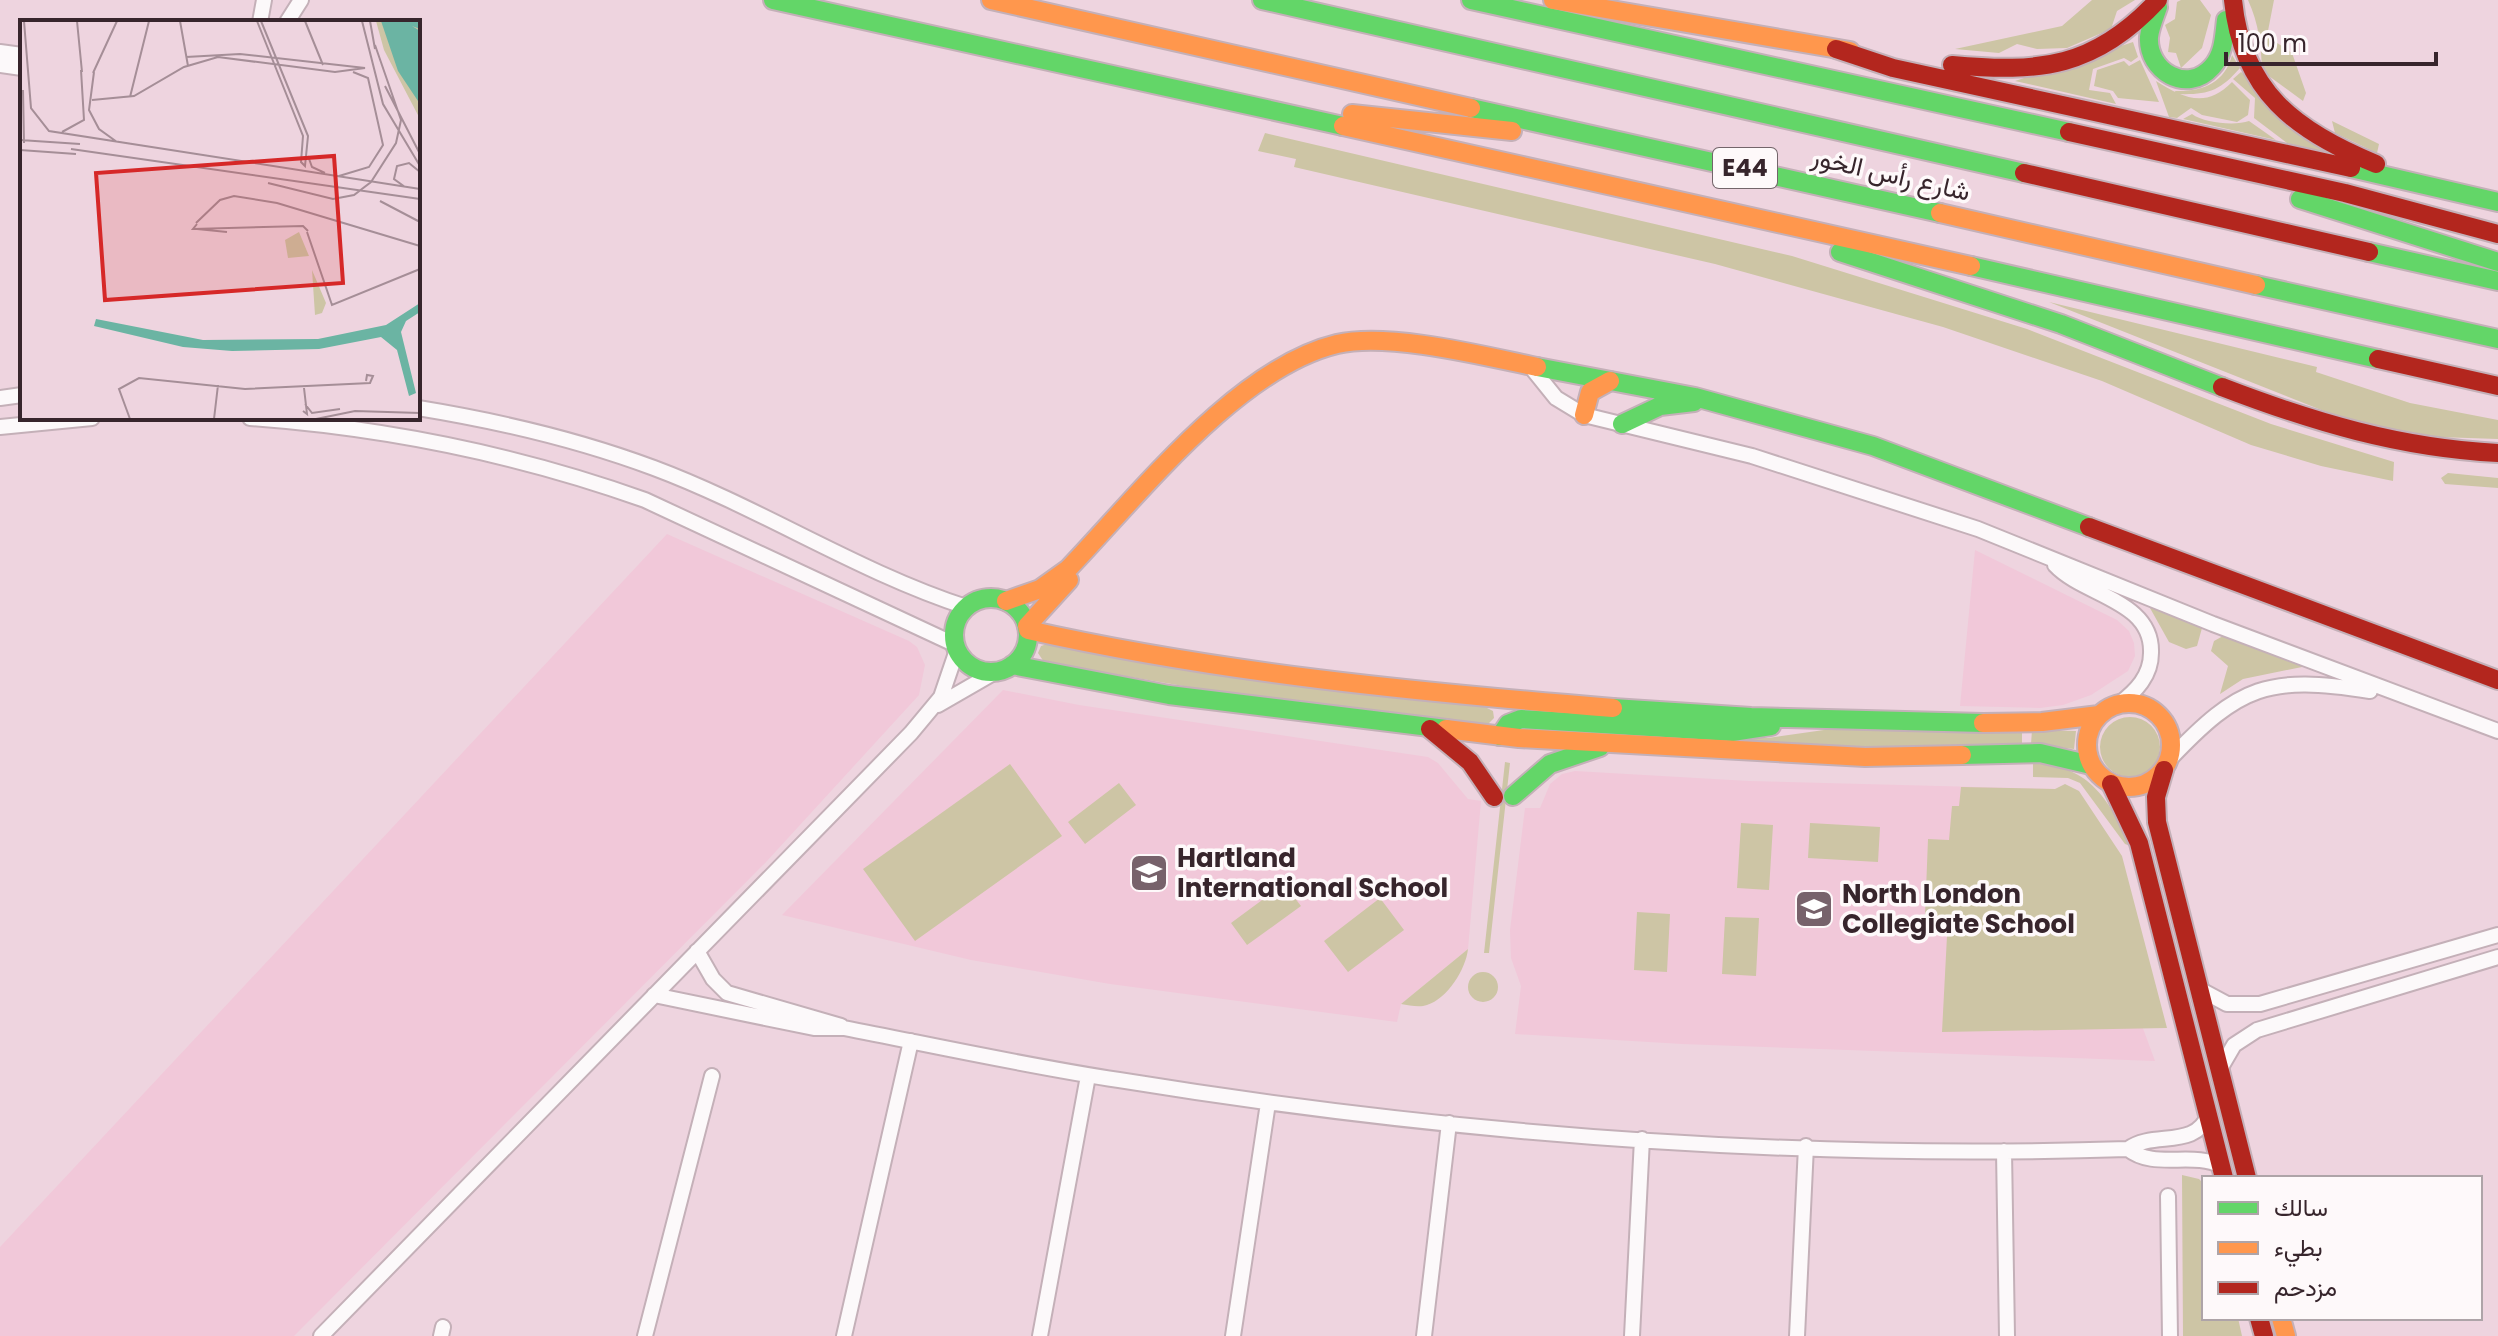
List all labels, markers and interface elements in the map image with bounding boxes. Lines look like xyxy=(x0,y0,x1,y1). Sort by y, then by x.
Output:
scale bar xyxy=(2226,16,2436,66)
inset map xyxy=(20,20,420,420)
text: 100 m xyxy=(2238,27,2307,60)
street label: شارع رأس الخور xyxy=(1807,138,1974,210)
road number: E44 xyxy=(1713,148,1777,188)
place label: Hartland International School xyxy=(1177,840,1448,906)
school or university icon: Hartland International School xyxy=(1128,852,1170,894)
place label: North London Collegiate School xyxy=(1842,876,2075,942)
school or university icon: North London Collegiate School xyxy=(1793,888,1835,930)
legend xyxy=(2202,1176,2482,1320)
text: سالك xyxy=(2274,1191,2328,1224)
text: بطيء xyxy=(2274,1231,2323,1267)
text: مزدحم xyxy=(2274,1271,2337,1304)

